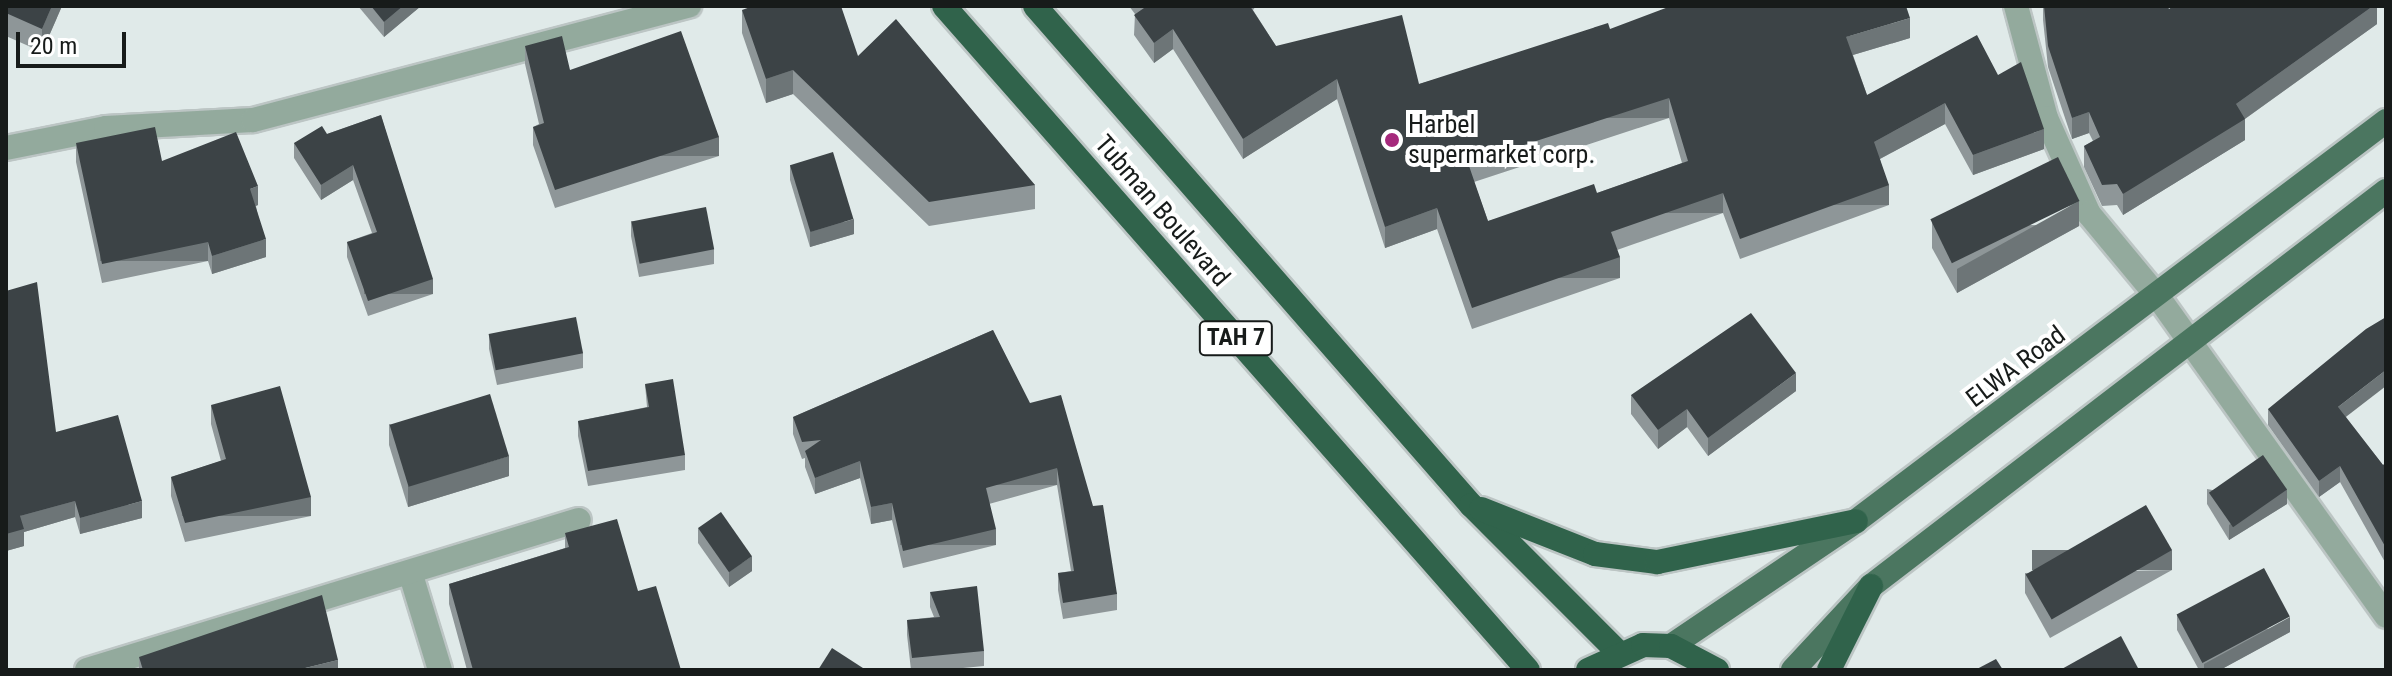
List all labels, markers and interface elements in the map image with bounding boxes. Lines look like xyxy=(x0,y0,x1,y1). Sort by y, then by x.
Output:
scale bar xyxy=(20,16,130,66)
text: 20 m xyxy=(30,32,77,60)
place label: Harbel supermarket corp. xyxy=(1408,109,1595,170)
street label: Tubman Boulevard xyxy=(1088,129,1236,293)
marker: Harbel supermarket corp. xyxy=(1383,131,1401,149)
road number: TAH 7 xyxy=(1198,318,1274,358)
street label: ELWA Road xyxy=(1960,320,2072,414)

